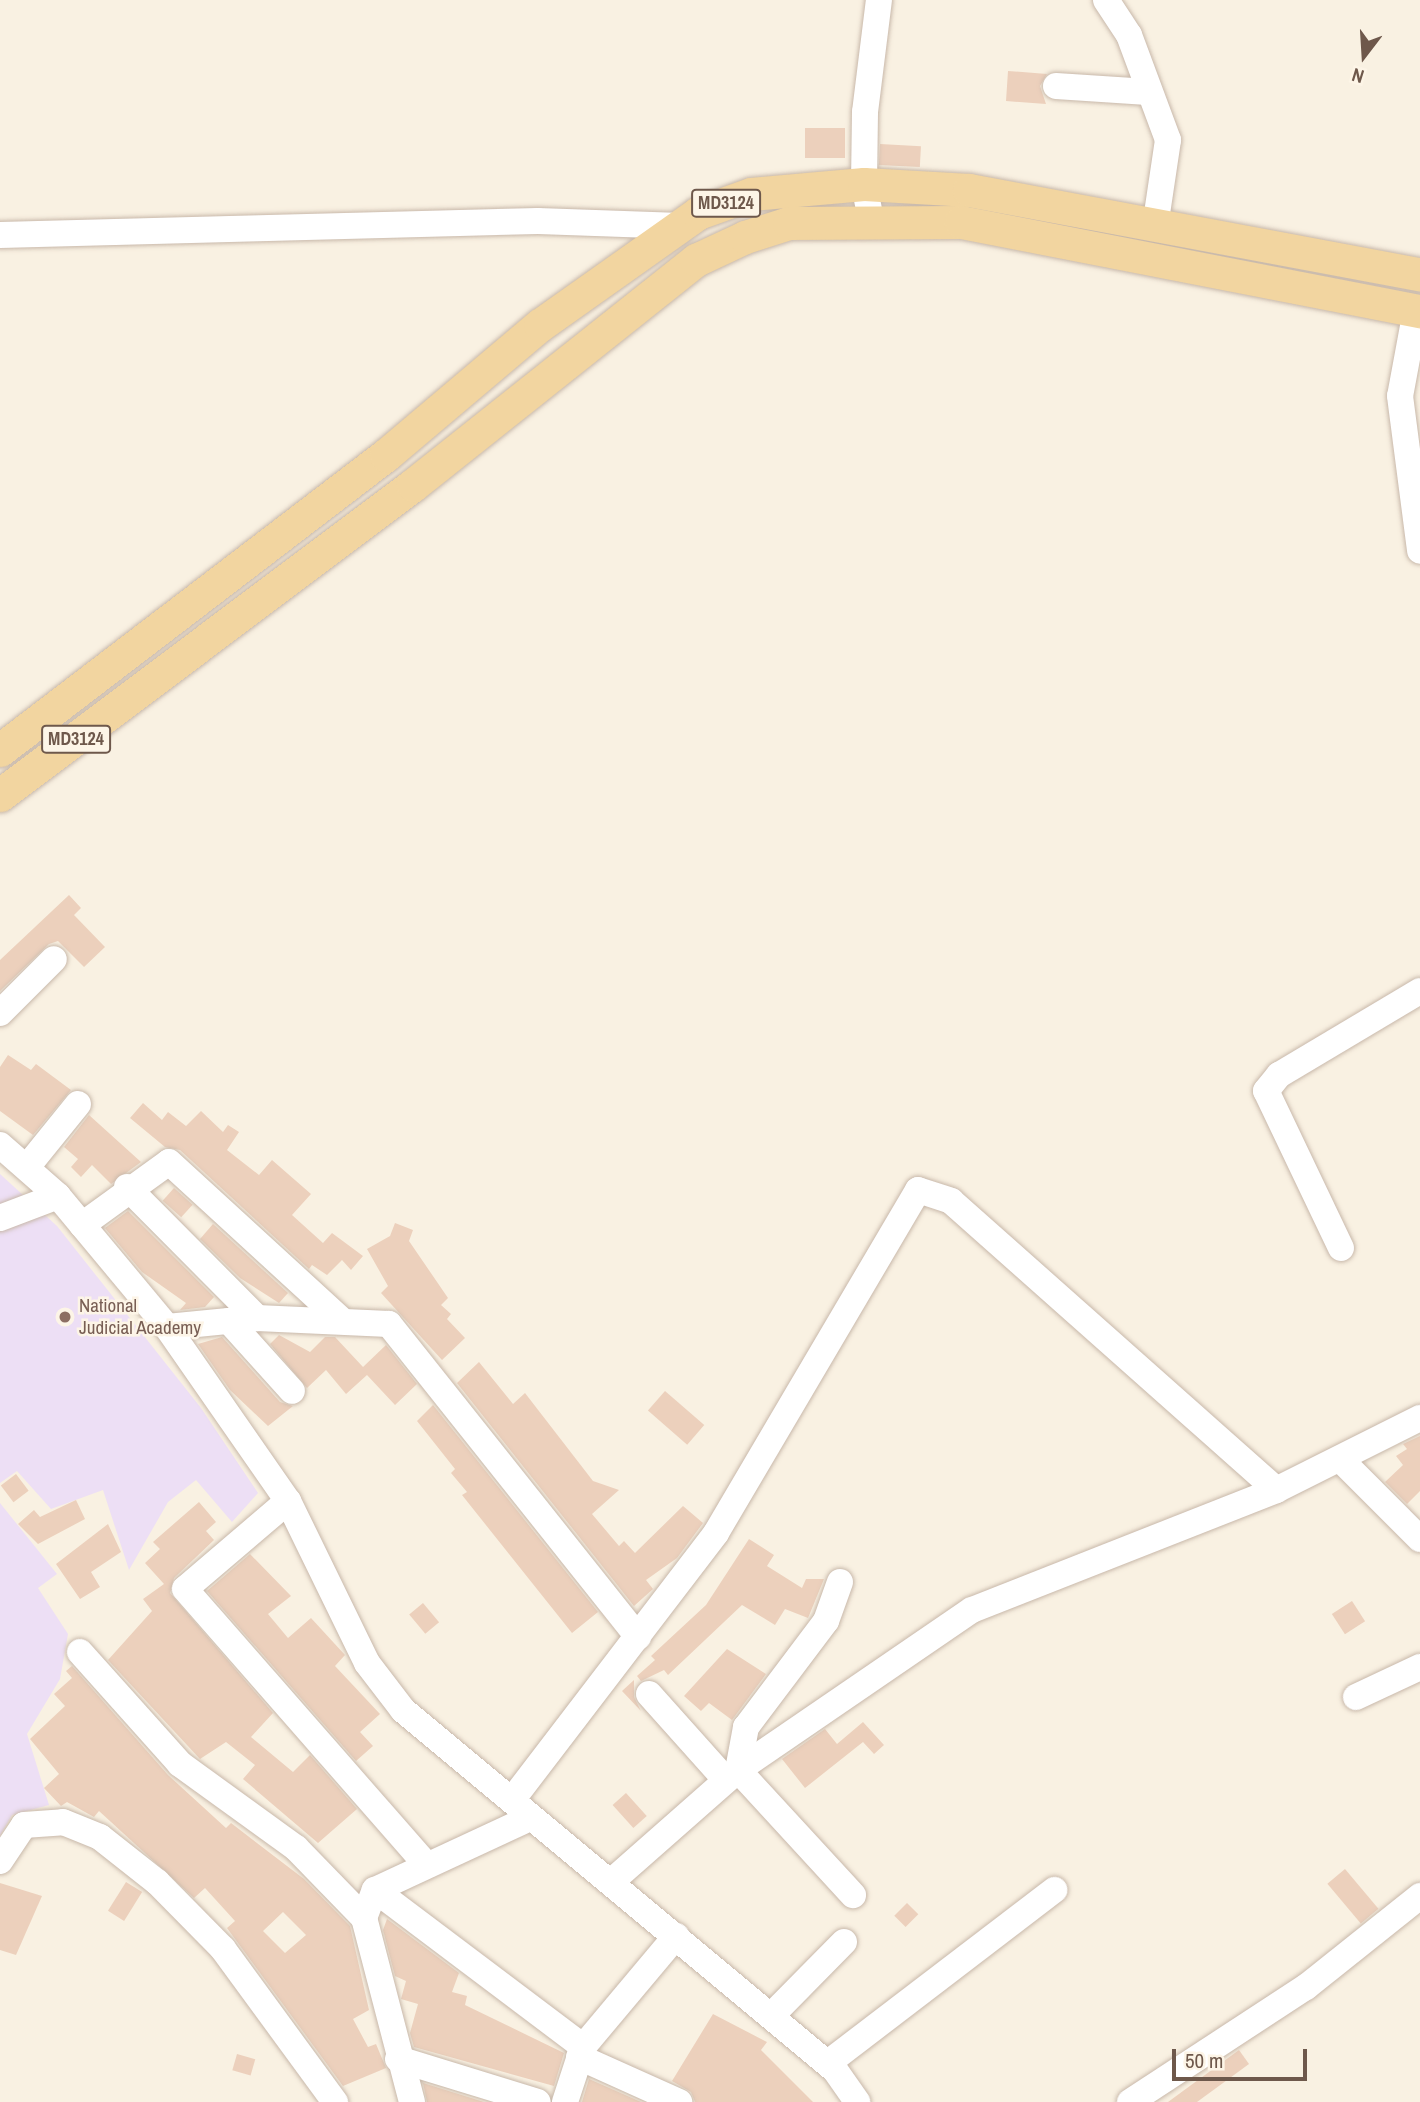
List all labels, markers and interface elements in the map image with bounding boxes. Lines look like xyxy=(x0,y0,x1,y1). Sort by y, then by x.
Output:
north arrow xyxy=(1329,21,1399,91)
text: N xyxy=(1349,62,1367,90)
road number: MD3124 xyxy=(691,188,761,218)
road number: MD3124 xyxy=(41,724,111,754)
place label: National Judicial Academy xyxy=(79,1295,202,1339)
marker: National Judicial Academy xyxy=(57,1309,73,1325)
scale bar xyxy=(1175,2036,1310,2080)
text: 50 m xyxy=(1185,2046,1223,2075)

